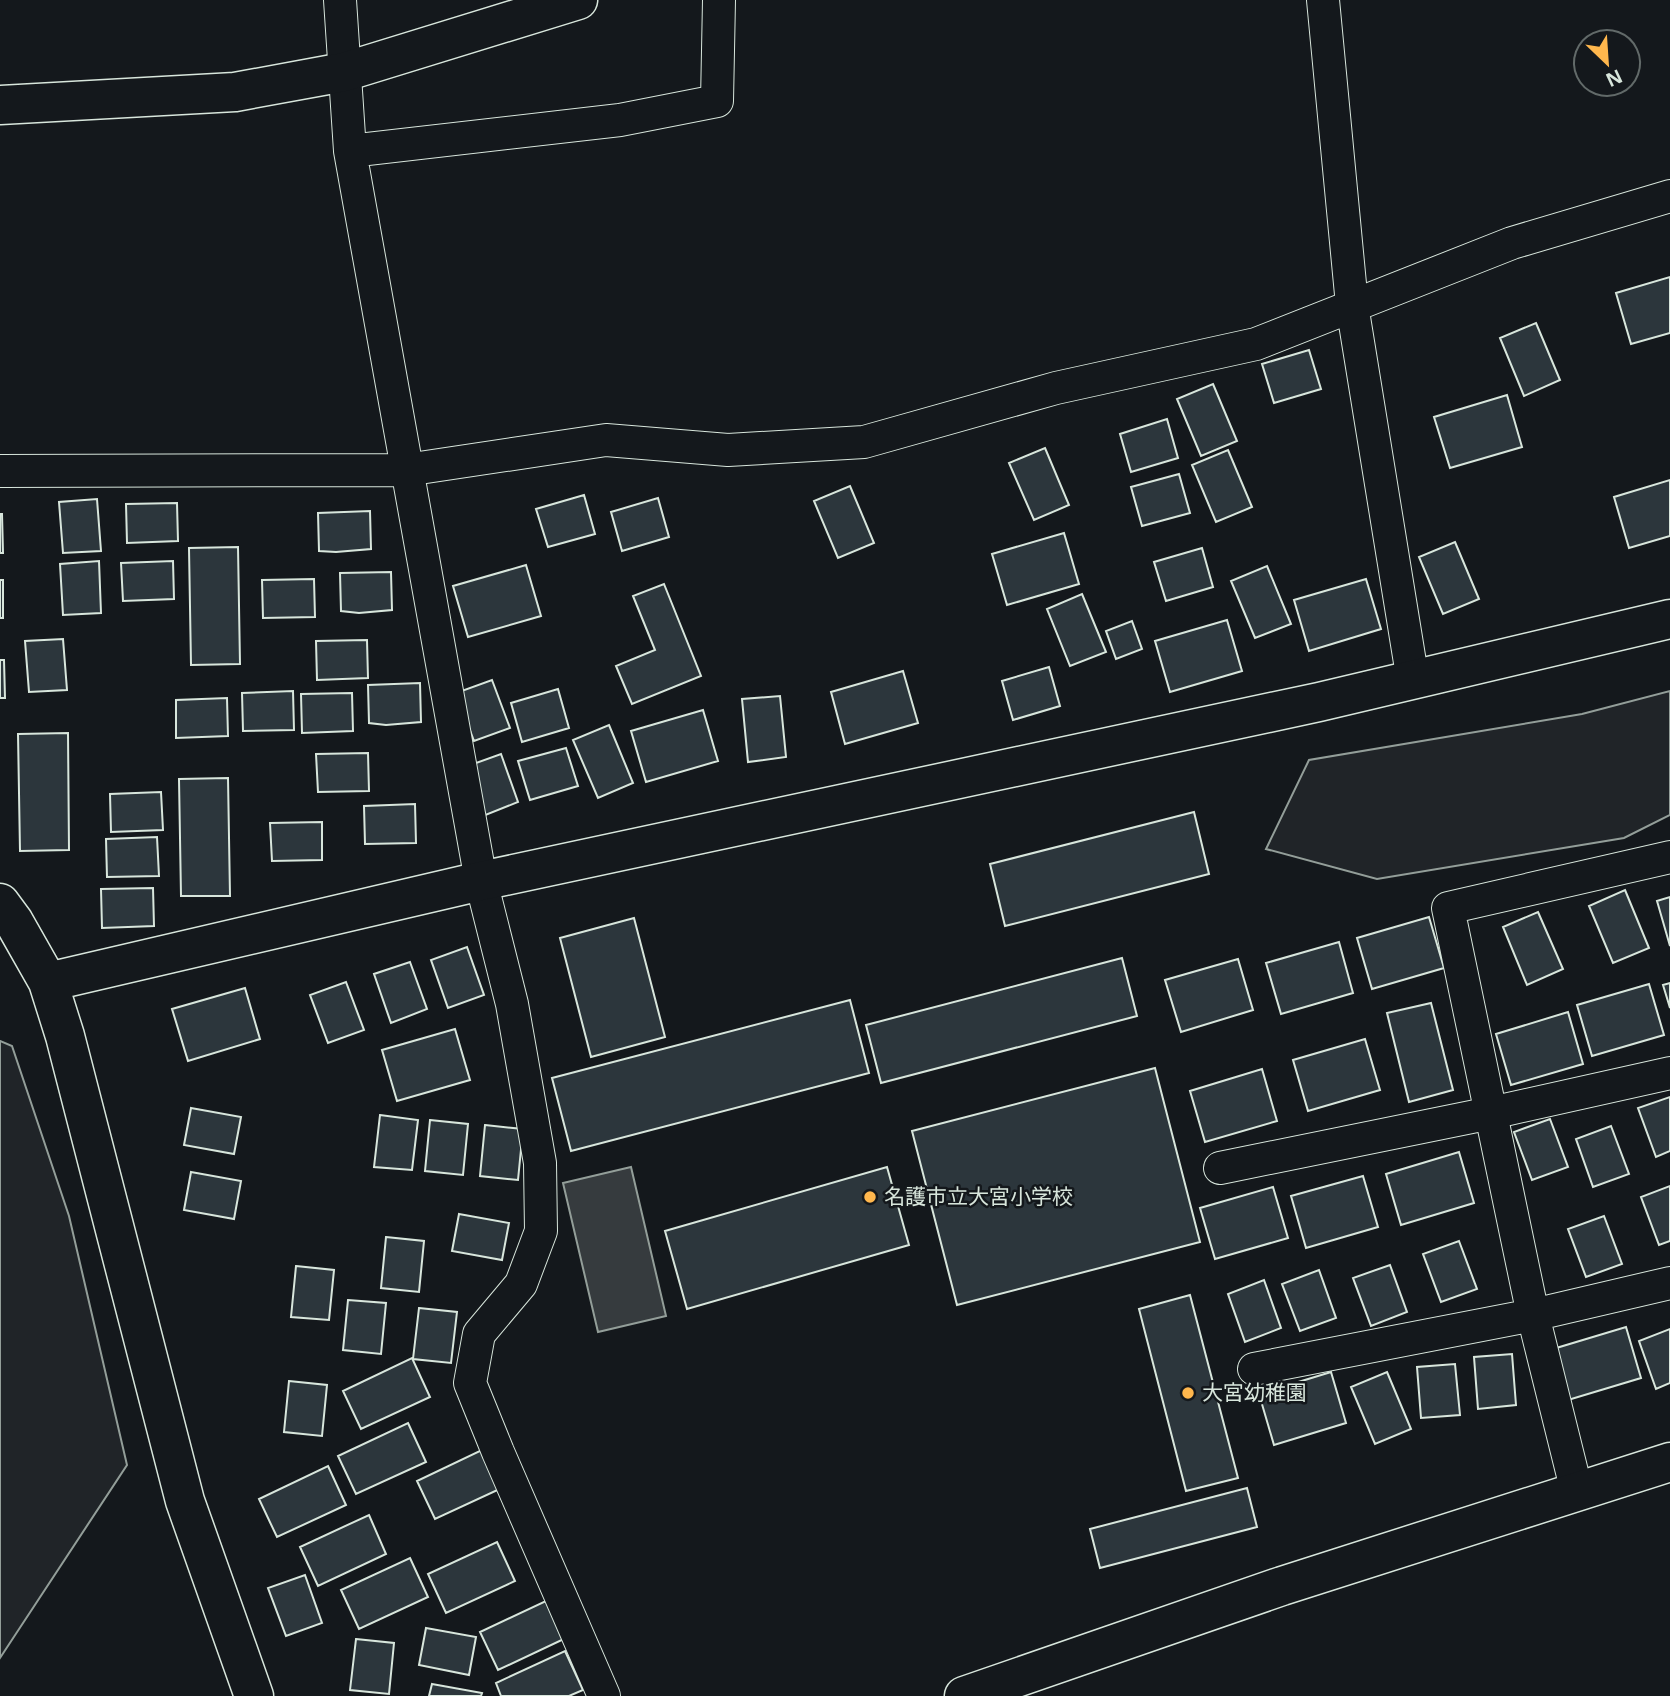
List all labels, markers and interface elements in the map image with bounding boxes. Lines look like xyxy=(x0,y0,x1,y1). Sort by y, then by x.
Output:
north arrow xyxy=(1572,28,1642,98)
text: N xyxy=(1602,63,1627,93)
place label: 名護市立大宮小学校 xyxy=(884,1182,1073,1210)
marker: 名護市立大宮小学校 xyxy=(862,1189,878,1205)
place label: 大宮幼稚園 xyxy=(1202,1378,1307,1406)
marker: 大宮幼稚園 xyxy=(1180,1385,1196,1401)

